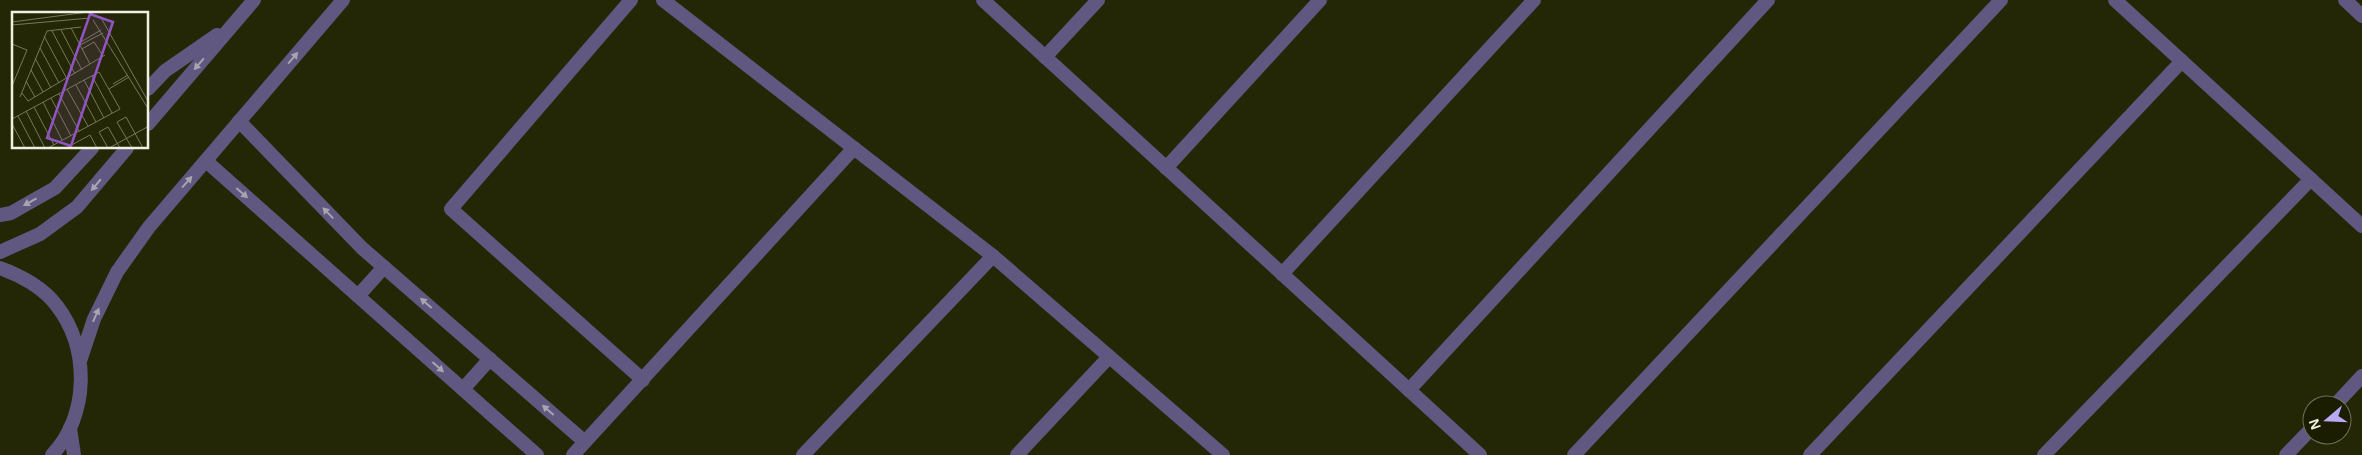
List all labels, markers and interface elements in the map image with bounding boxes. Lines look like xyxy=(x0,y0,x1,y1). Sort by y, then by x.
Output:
inset map xyxy=(12,12,149,149)
one-way arrow xyxy=(287,53,299,65)
one-way arrow xyxy=(194,57,205,70)
one-way arrow xyxy=(182,176,193,189)
one-way arrow xyxy=(90,178,102,190)
one-way arrow xyxy=(236,187,248,199)
one-way arrow xyxy=(23,198,37,206)
one-way arrow xyxy=(322,207,334,219)
one-way arrow xyxy=(419,298,432,309)
one-way arrow xyxy=(92,308,100,322)
one-way arrow xyxy=(431,361,444,372)
north arrow xyxy=(2302,395,2352,445)
one-way arrow xyxy=(542,405,555,416)
text: N xyxy=(2305,417,2324,432)

